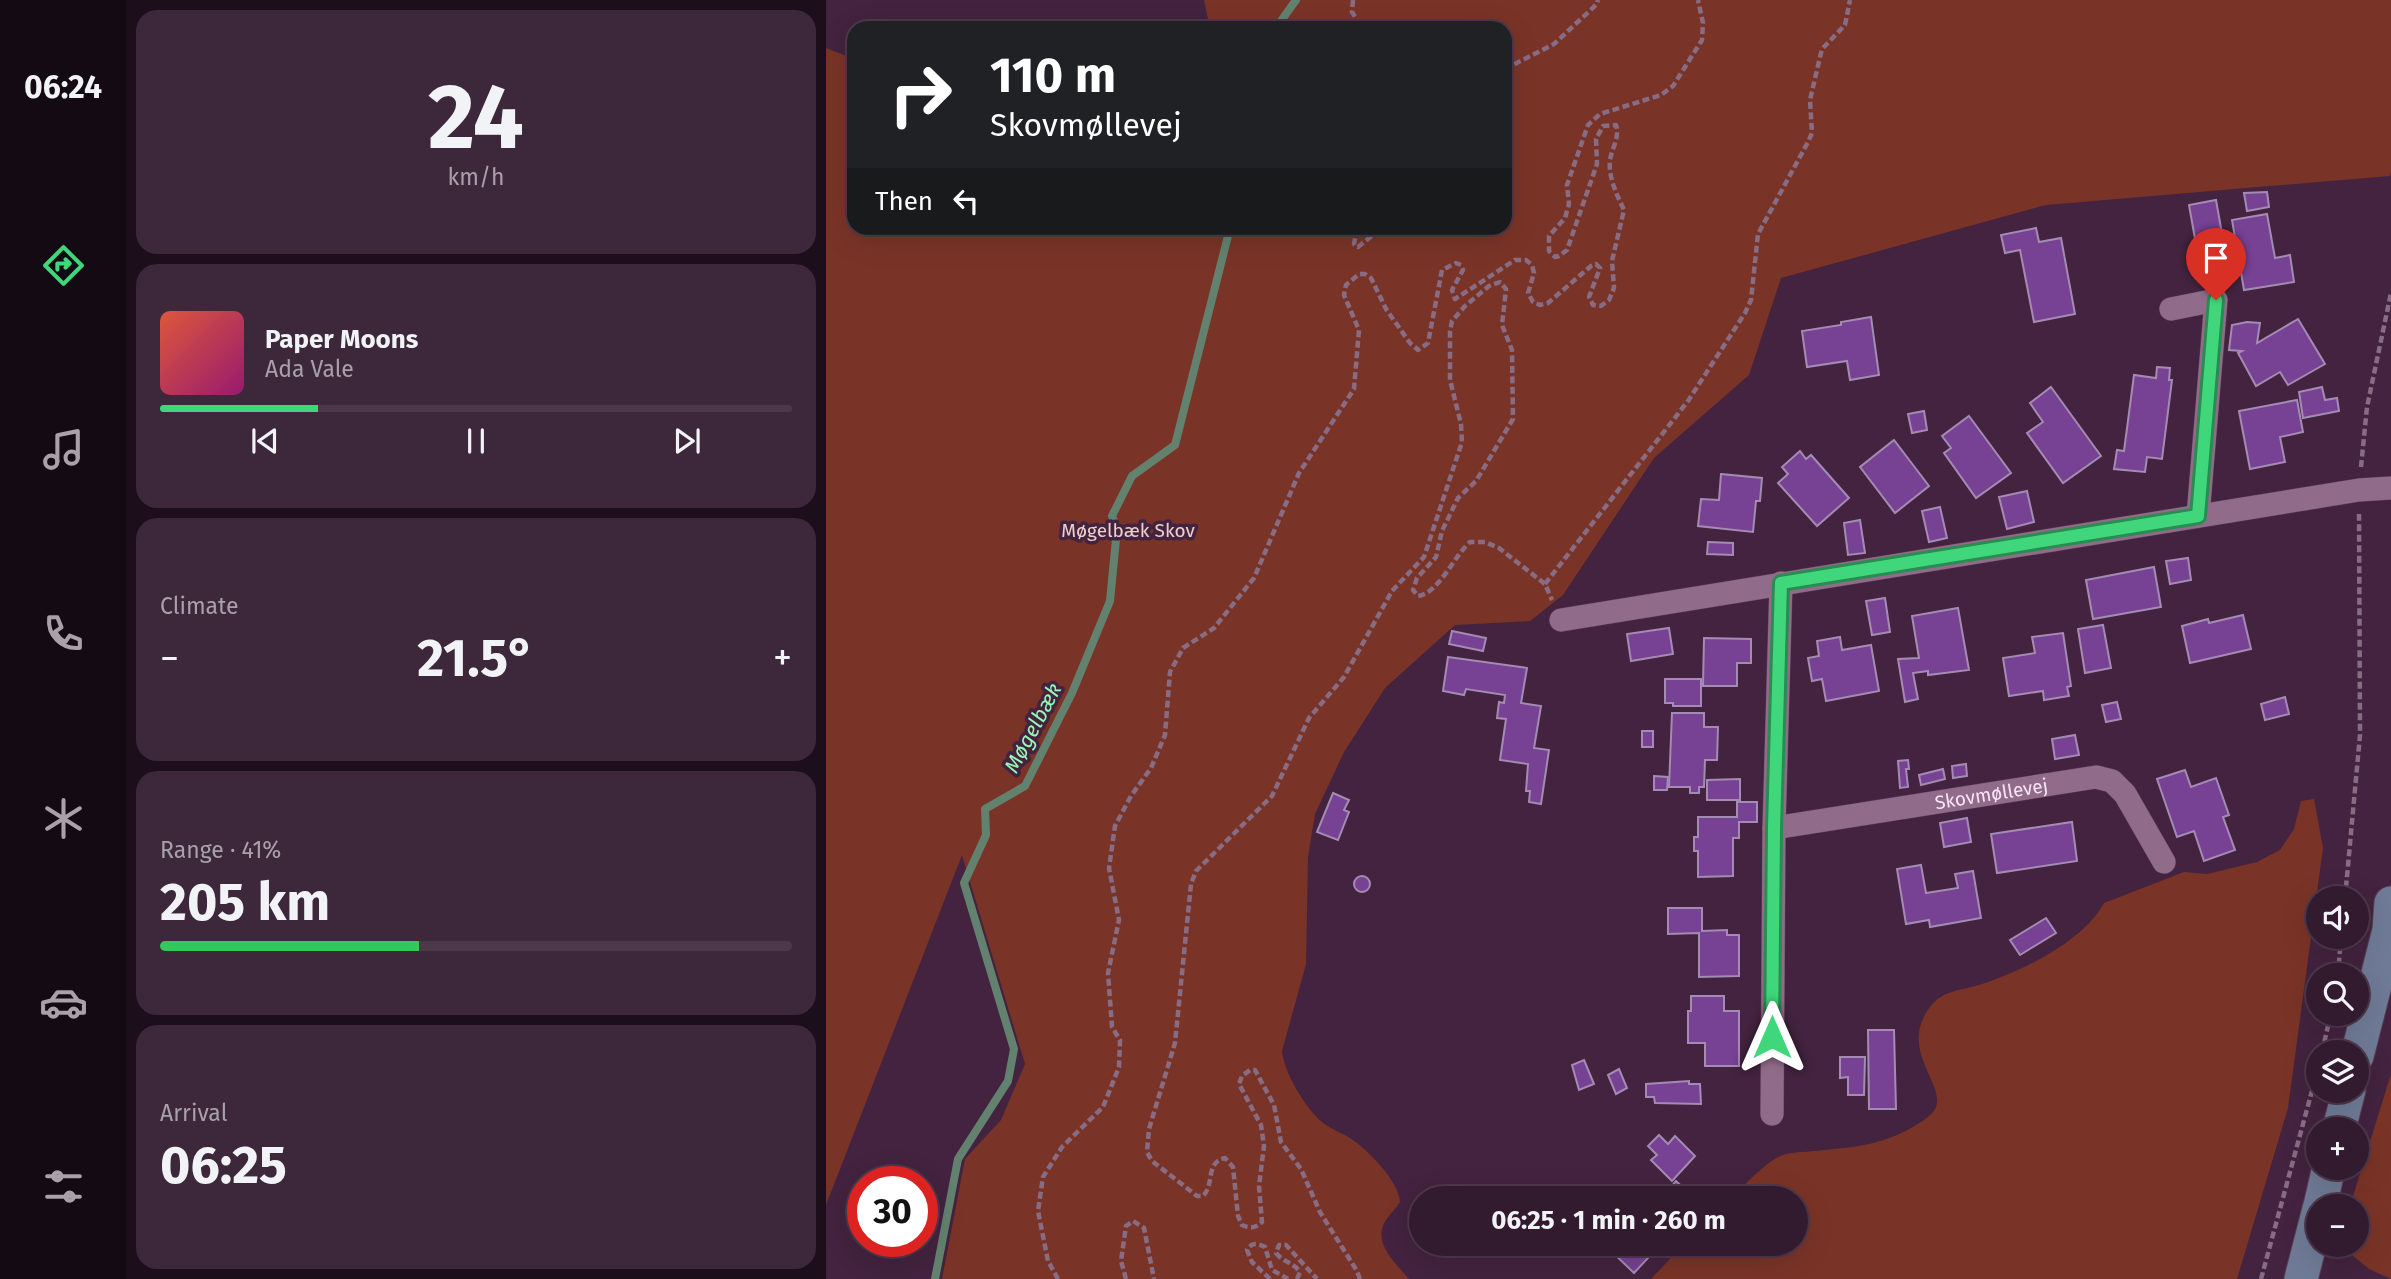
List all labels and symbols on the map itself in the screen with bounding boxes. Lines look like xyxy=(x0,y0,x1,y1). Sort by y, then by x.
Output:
pin xyxy=(2186,228,2246,300)
park label: Møgelbæk Skov xyxy=(1061,519,1195,542)
water label: Møgelbæk xyxy=(999,679,1067,777)
street label: Skovmøllevej xyxy=(1933,774,2049,814)
position arrow xyxy=(1735,1000,1809,1074)
speed limit sign: 30 xyxy=(847,1166,938,1257)

